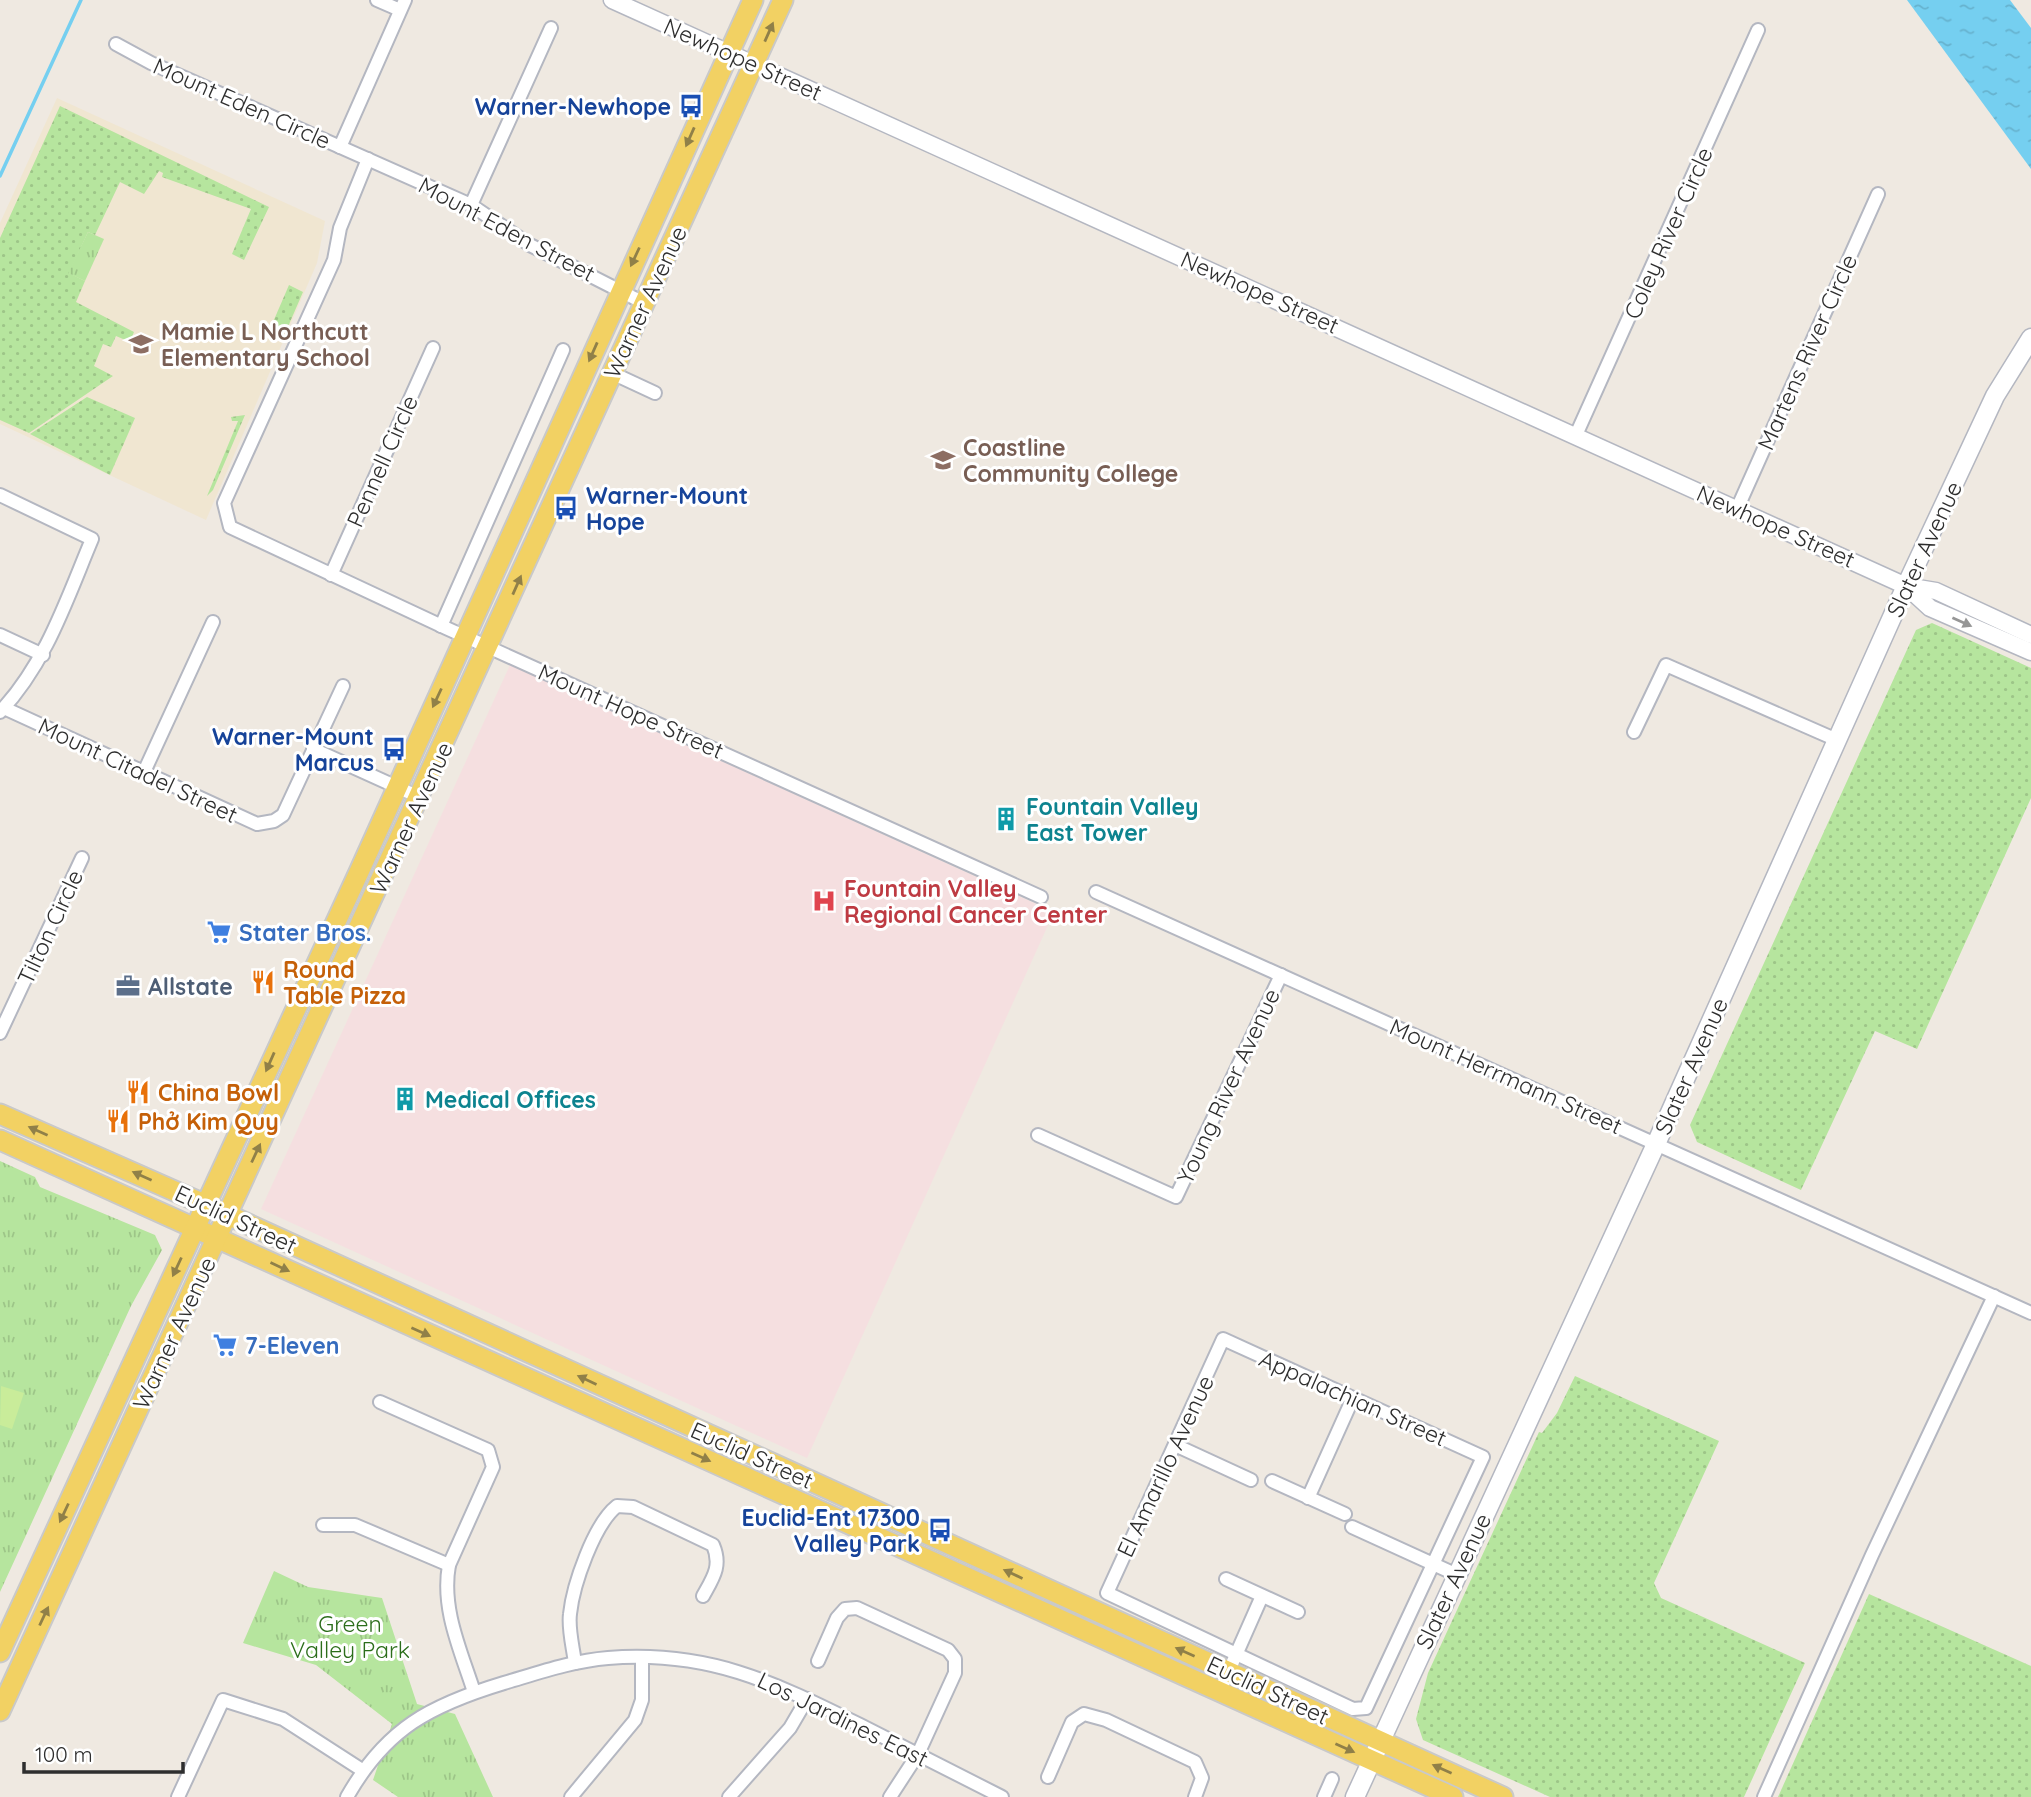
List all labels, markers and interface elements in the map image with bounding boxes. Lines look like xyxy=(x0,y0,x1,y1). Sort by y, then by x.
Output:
street label: Newhope Street xyxy=(659,11,827,107)
one-way arrow xyxy=(763,22,775,42)
street label: Mount Eden Circle xyxy=(149,51,335,155)
place label: Warner-Newhope xyxy=(475,92,671,121)
bus stop icon: Warner-Newhope xyxy=(677,92,705,120)
one-way arrow xyxy=(684,127,696,147)
street label: Coley River Circle xyxy=(1617,143,1719,323)
street label: Mount Eden Street xyxy=(414,170,600,288)
street label: Warner Avenue xyxy=(597,221,693,383)
street label: Newhope Street xyxy=(1176,244,1344,340)
one-way arrow xyxy=(630,247,641,268)
street label: Martens River Circle xyxy=(1751,249,1863,455)
place label: Mamie L Northcutt Elementary School xyxy=(161,317,370,372)
school or university icon: Mamie L Northcutt Elementary School xyxy=(127,330,155,358)
one-way arrow xyxy=(587,341,598,362)
street label: Pennell Circle xyxy=(340,391,424,531)
place label: Coastline Community College xyxy=(963,433,1178,488)
school or university icon: Coastline Community College xyxy=(929,446,957,474)
street label: Slater Avenue xyxy=(1880,476,1968,622)
street label: Newhope Street xyxy=(1692,478,1860,574)
place label: Warner-Mount Hope xyxy=(586,481,748,536)
bus stop icon: Warner-Mount Hope xyxy=(552,494,580,522)
one-way arrow xyxy=(511,575,523,595)
one-way arrow xyxy=(1952,616,1972,628)
street label: Mount Hope Street xyxy=(534,657,728,765)
one-way arrow xyxy=(431,688,442,709)
street label: Mount Citadel Street xyxy=(34,711,242,829)
place label: Warner-Mount Marcus xyxy=(212,722,374,777)
bus stop icon: Warner-Mount Marcus xyxy=(380,735,408,763)
street label: Warner Avenue xyxy=(363,737,459,899)
place label: Fountain Valley East Tower xyxy=(1026,792,1198,847)
building icon: Fountain Valley East Tower xyxy=(992,805,1020,833)
street label: Tilton Circle xyxy=(11,865,89,989)
place label: Fountain Valley Regional Cancer Center xyxy=(844,874,1107,929)
hospital icon: Fountain Valley Regional Cancer Center xyxy=(810,887,838,915)
supermarket icon: Stater Bros. xyxy=(205,918,233,946)
place label: Stater Bros. xyxy=(239,918,372,947)
place label: Round Table Pizza xyxy=(283,955,406,1010)
restaurant icon: Round Table Pizza xyxy=(249,968,277,996)
office icon: Allstate xyxy=(114,972,142,1000)
place label: Allstate xyxy=(148,972,233,1001)
street label: Young River Avenue xyxy=(1170,984,1286,1188)
street label: Slater Avenue xyxy=(1648,993,1734,1139)
street label: Mount Herrmann Street xyxy=(1385,1012,1627,1140)
one-way arrow xyxy=(264,1051,275,1072)
restaurant icon: China Bowl xyxy=(124,1078,152,1106)
place label: China Bowl xyxy=(158,1078,279,1107)
building icon: Medical Offices xyxy=(391,1085,419,1113)
place label: Medical Offices xyxy=(425,1085,596,1114)
restaurant icon: Phở Kim Quy xyxy=(104,1107,132,1135)
place label: Phở Kim Quy xyxy=(138,1107,279,1136)
one-way arrow xyxy=(27,1125,48,1136)
one-way arrow xyxy=(250,1143,262,1163)
one-way arrow xyxy=(132,1170,152,1182)
street label: Euclid Street xyxy=(170,1178,302,1260)
street label: Warner Avenue xyxy=(126,1252,222,1414)
one-way arrow xyxy=(171,1257,183,1277)
one-way arrow xyxy=(270,1261,290,1273)
one-way arrow xyxy=(411,1326,431,1338)
supermarket icon: 7-Eleven xyxy=(211,1331,239,1359)
place label: 7-Eleven xyxy=(245,1331,339,1360)
street label: Appalachian Street xyxy=(1255,1344,1451,1452)
street label: El Amarillo Avenue xyxy=(1110,1370,1220,1562)
one-way arrow xyxy=(577,1374,597,1386)
street label: Euclid Street xyxy=(686,1415,818,1495)
one-way arrow xyxy=(691,1451,711,1463)
one-way arrow xyxy=(58,1503,70,1523)
place label: Euclid-Ent 17300 Valley Park xyxy=(742,1503,920,1558)
street label: Slater Avenue xyxy=(1409,1508,1497,1654)
bus stop icon: Euclid-Ent 17300 Valley Park xyxy=(926,1516,954,1544)
one-way arrow xyxy=(1003,1568,1023,1579)
one-way arrow xyxy=(38,1606,50,1626)
park label: Green Valley Park xyxy=(290,1609,410,1664)
one-way arrow xyxy=(1175,1646,1195,1658)
street label: Euclid Street xyxy=(1202,1649,1334,1731)
street label: Los Jardines East xyxy=(753,1665,933,1773)
scale bar xyxy=(24,1730,184,1774)
text: 100 m xyxy=(35,1741,93,1767)
one-way arrow xyxy=(1335,1742,1355,1754)
one-way arrow xyxy=(1431,1763,1452,1774)

